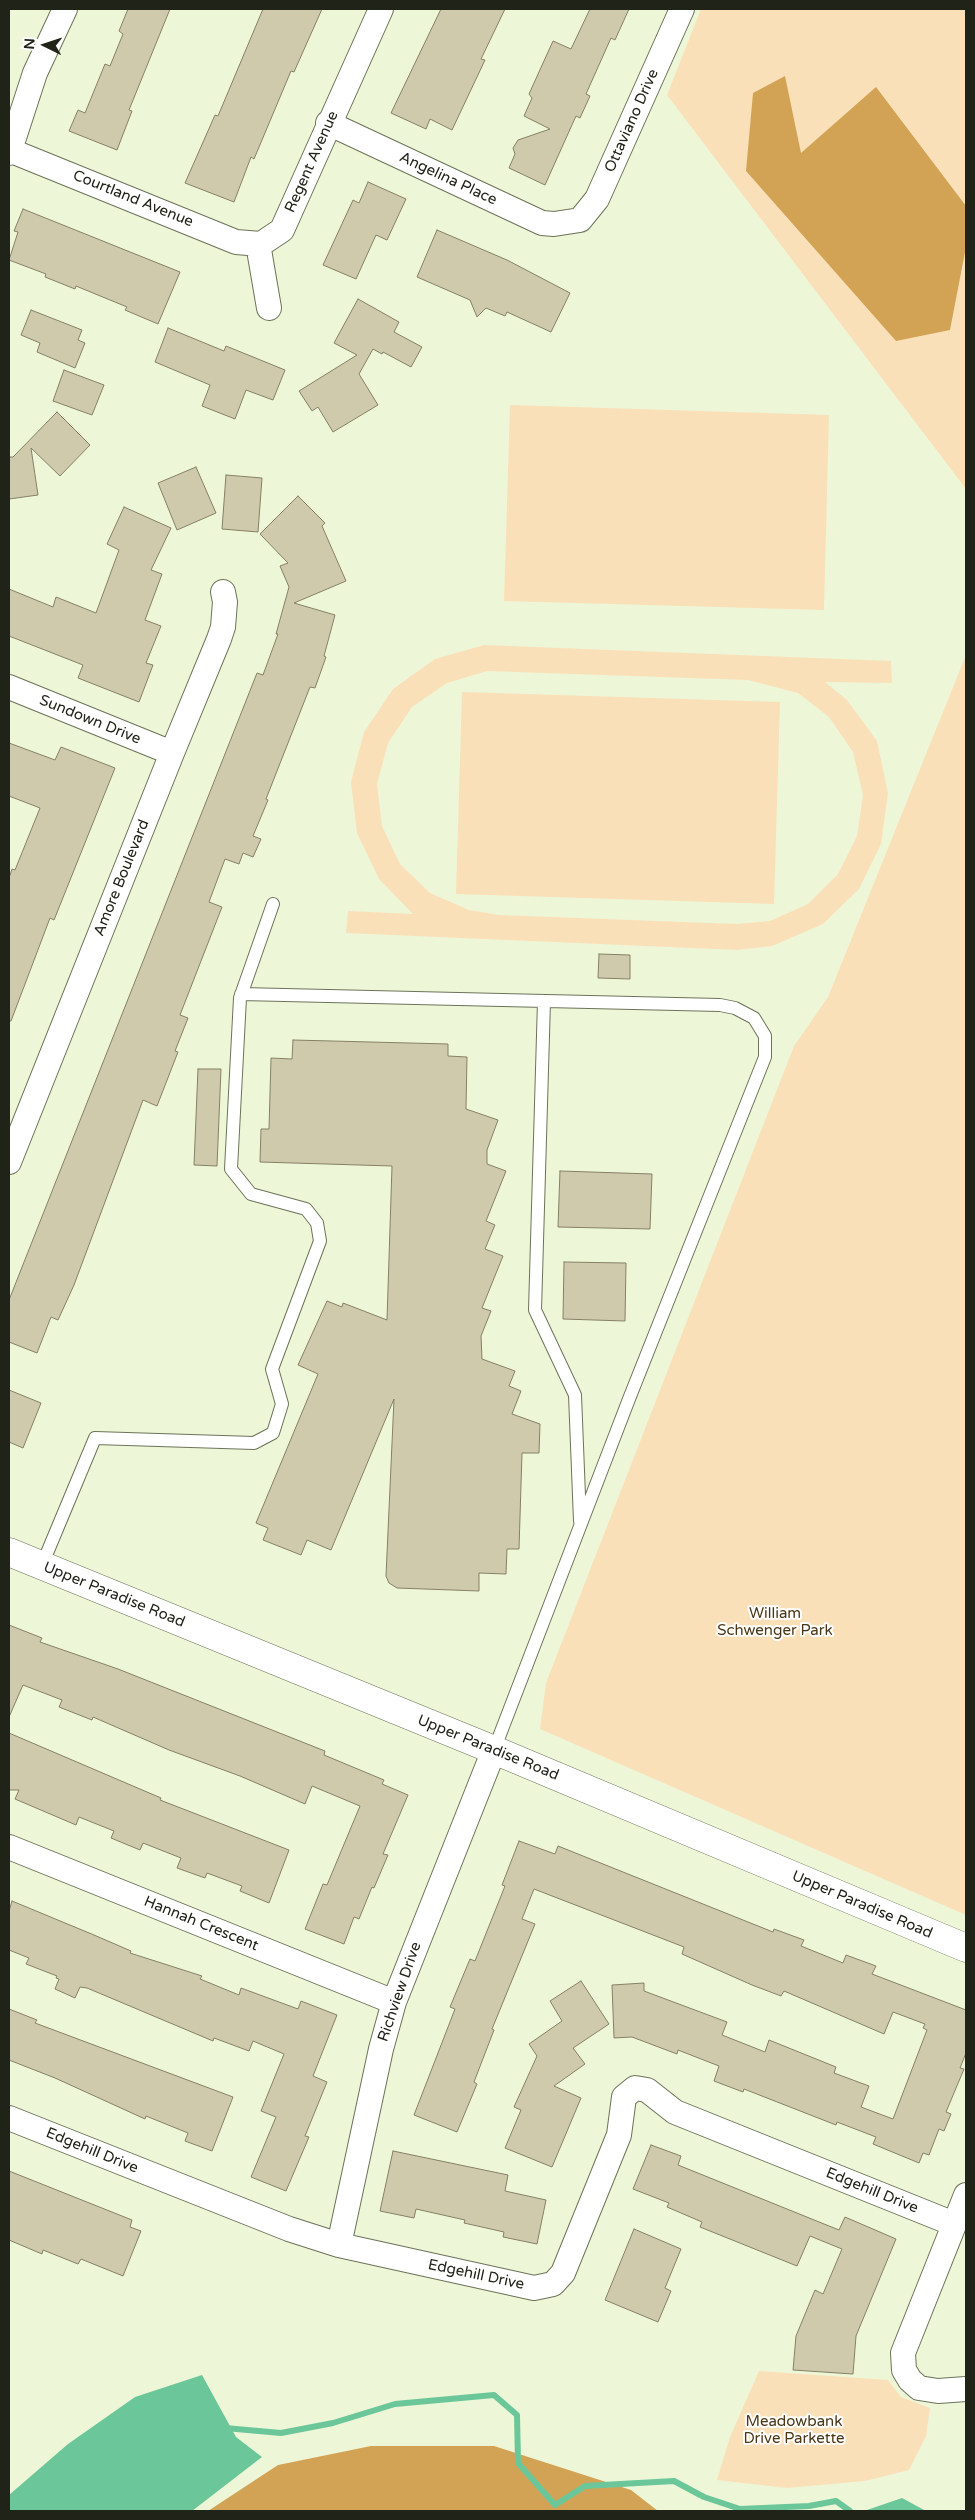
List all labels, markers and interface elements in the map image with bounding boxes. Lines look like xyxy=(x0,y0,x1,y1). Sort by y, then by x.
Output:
north arrow xyxy=(20,20,70,70)
text: N xyxy=(21,38,38,50)
street label: Ottaviano Drive xyxy=(601,67,663,175)
street label: Regent Avenue xyxy=(282,108,342,216)
street label: Angelina Place xyxy=(396,149,500,209)
street label: Courtland Avenue xyxy=(70,167,196,231)
street label: Sundown Drive xyxy=(37,691,143,749)
street label: Amore Boulevard xyxy=(90,817,154,939)
street label: Upper Paradise Road xyxy=(41,1558,187,1632)
park label: William Schwenger Park xyxy=(717,1605,833,1640)
street label: Upper Paradise Road xyxy=(415,1711,561,1785)
street label: Upper Paradise Road xyxy=(789,1867,935,1943)
street label: Hannah Crescent xyxy=(141,1893,261,1955)
street label: Richview Drive xyxy=(375,1940,425,2044)
street label: Edgehill Drive xyxy=(43,2124,141,2178)
street label: Edgehill Drive xyxy=(823,2164,921,2218)
street label: Edgehill Drive xyxy=(426,2256,526,2294)
park label: Meadowbank Drive Parkette xyxy=(743,2413,845,2448)

